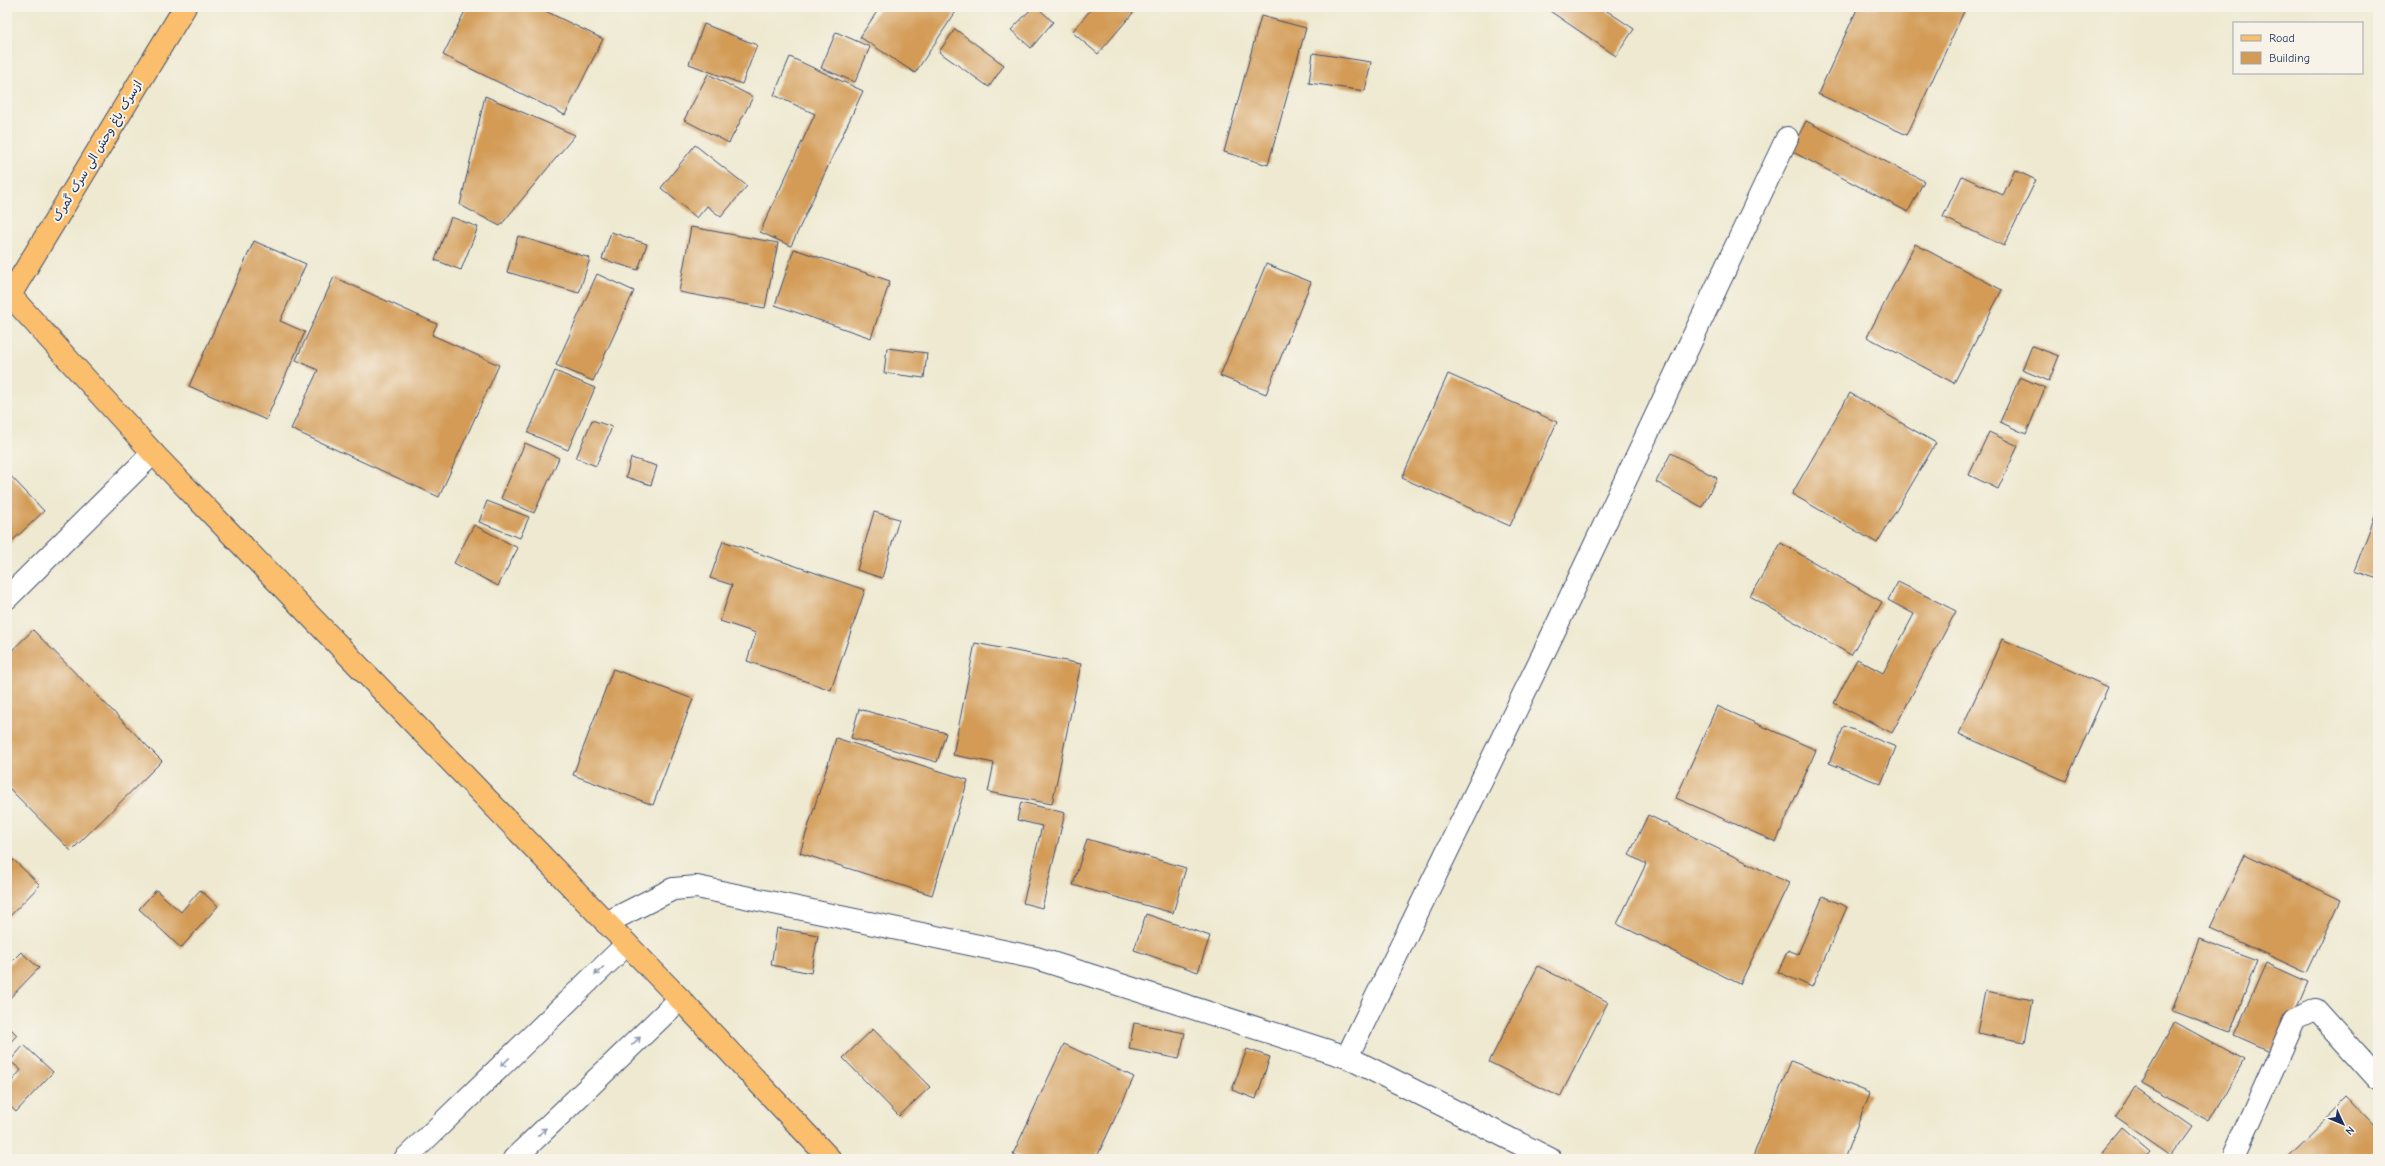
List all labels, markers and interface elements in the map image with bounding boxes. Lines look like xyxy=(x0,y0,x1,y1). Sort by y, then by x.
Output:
legend xyxy=(2233,22,2363,74)
text: Road xyxy=(2269,31,2295,45)
text: Building xyxy=(2269,51,2310,65)
street label: ازسرک باغ وحش الی سرک گمرک xyxy=(49,78,146,225)
one-way arrow xyxy=(594,967,604,976)
one-way arrow xyxy=(631,1036,641,1046)
one-way arrow xyxy=(500,1057,510,1067)
north arrow xyxy=(2323,1104,2363,1144)
text: N xyxy=(2343,1123,2357,1138)
one-way arrow xyxy=(537,1127,547,1137)

